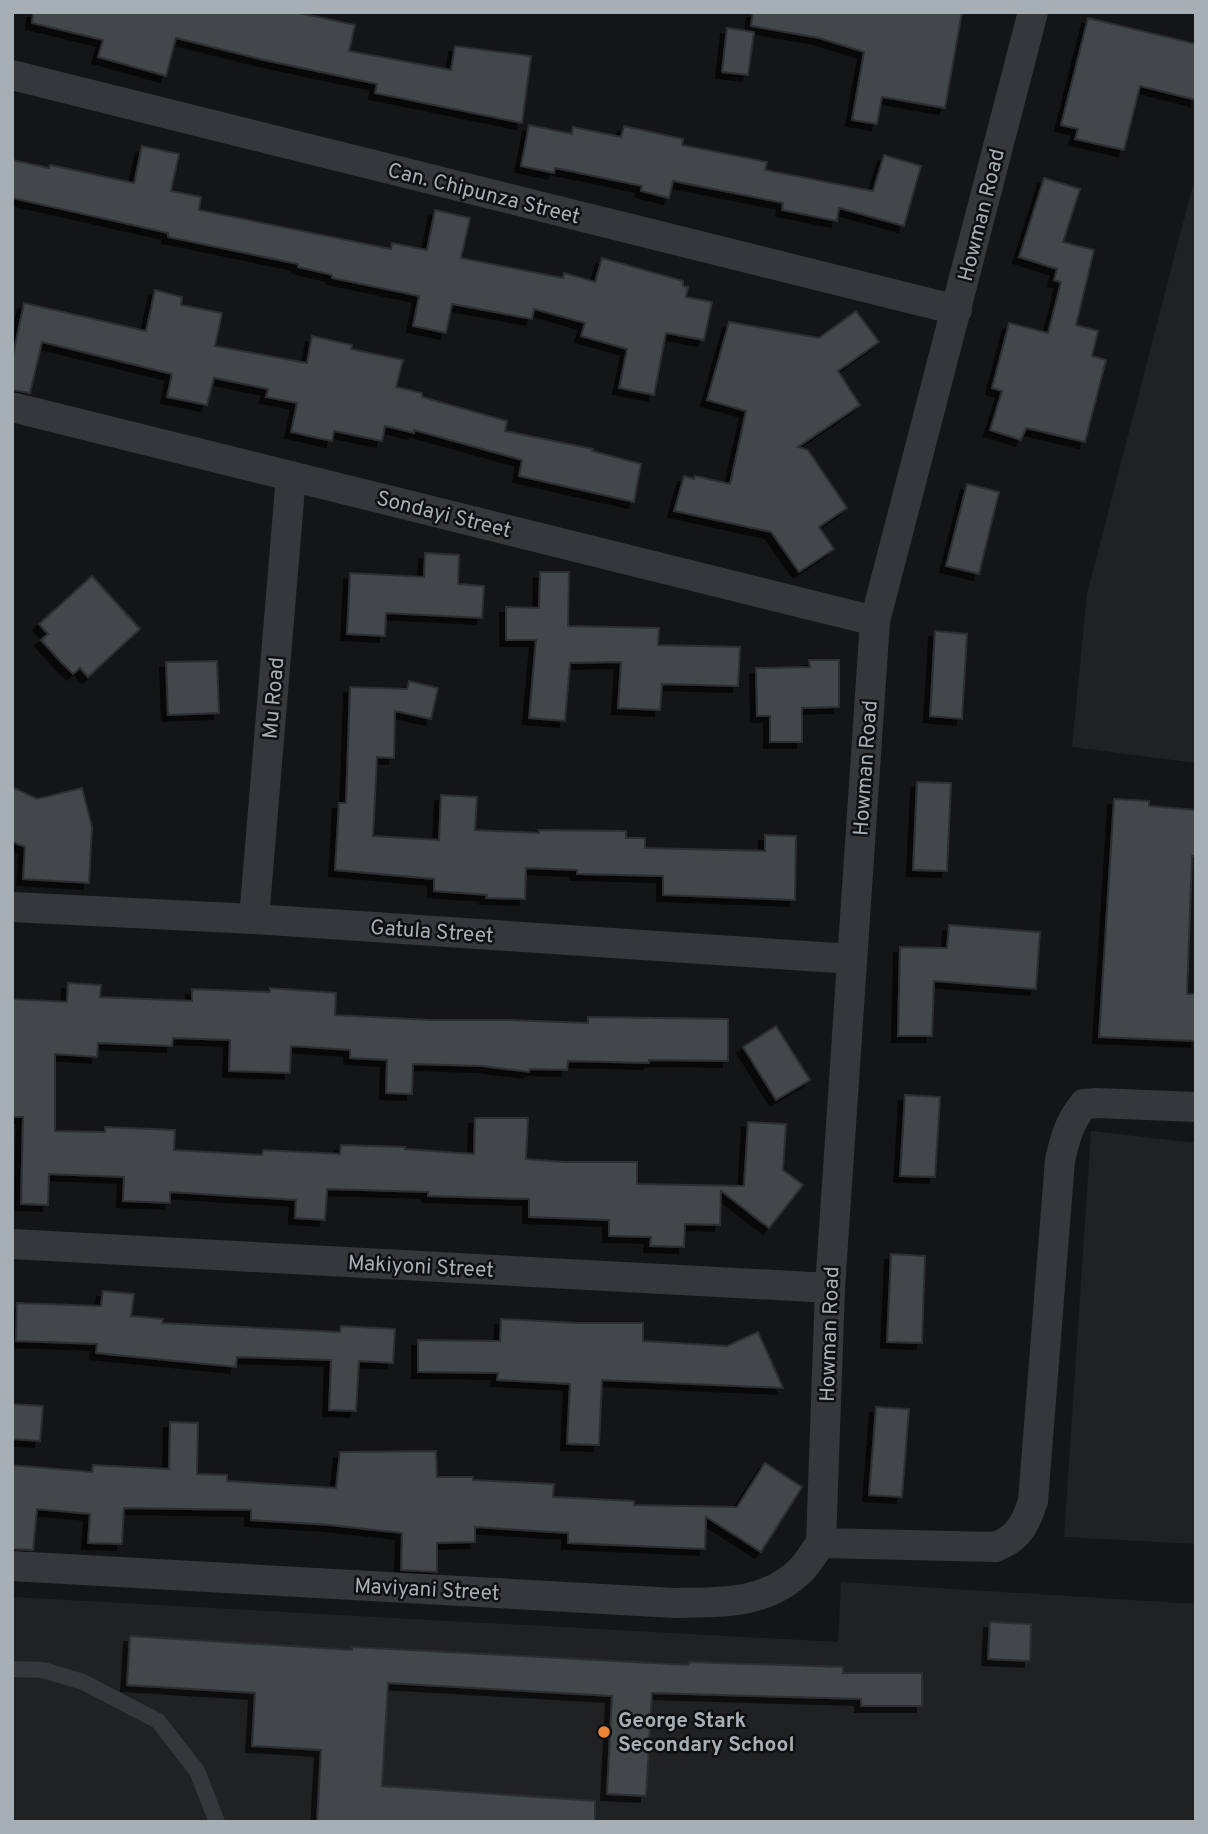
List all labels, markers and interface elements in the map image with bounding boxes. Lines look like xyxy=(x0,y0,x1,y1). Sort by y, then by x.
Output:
street label: Howman Road xyxy=(953,146,1012,285)
street label: Can. Chipunza Street xyxy=(385,157,583,231)
street label: Sondayi Street xyxy=(373,486,514,545)
street label: Mu Road xyxy=(257,656,292,740)
street label: Howman Road xyxy=(848,699,885,837)
street label: Gatula Street xyxy=(369,915,495,950)
street label: Makiyoni Street xyxy=(347,1250,495,1285)
street label: Howman Road xyxy=(815,1266,846,1402)
street label: Maviyani Street xyxy=(354,1573,500,1608)
place label: George Stark Secondary School xyxy=(618,1708,795,1759)
marker: George Stark Secondary School xyxy=(596,1724,612,1740)

